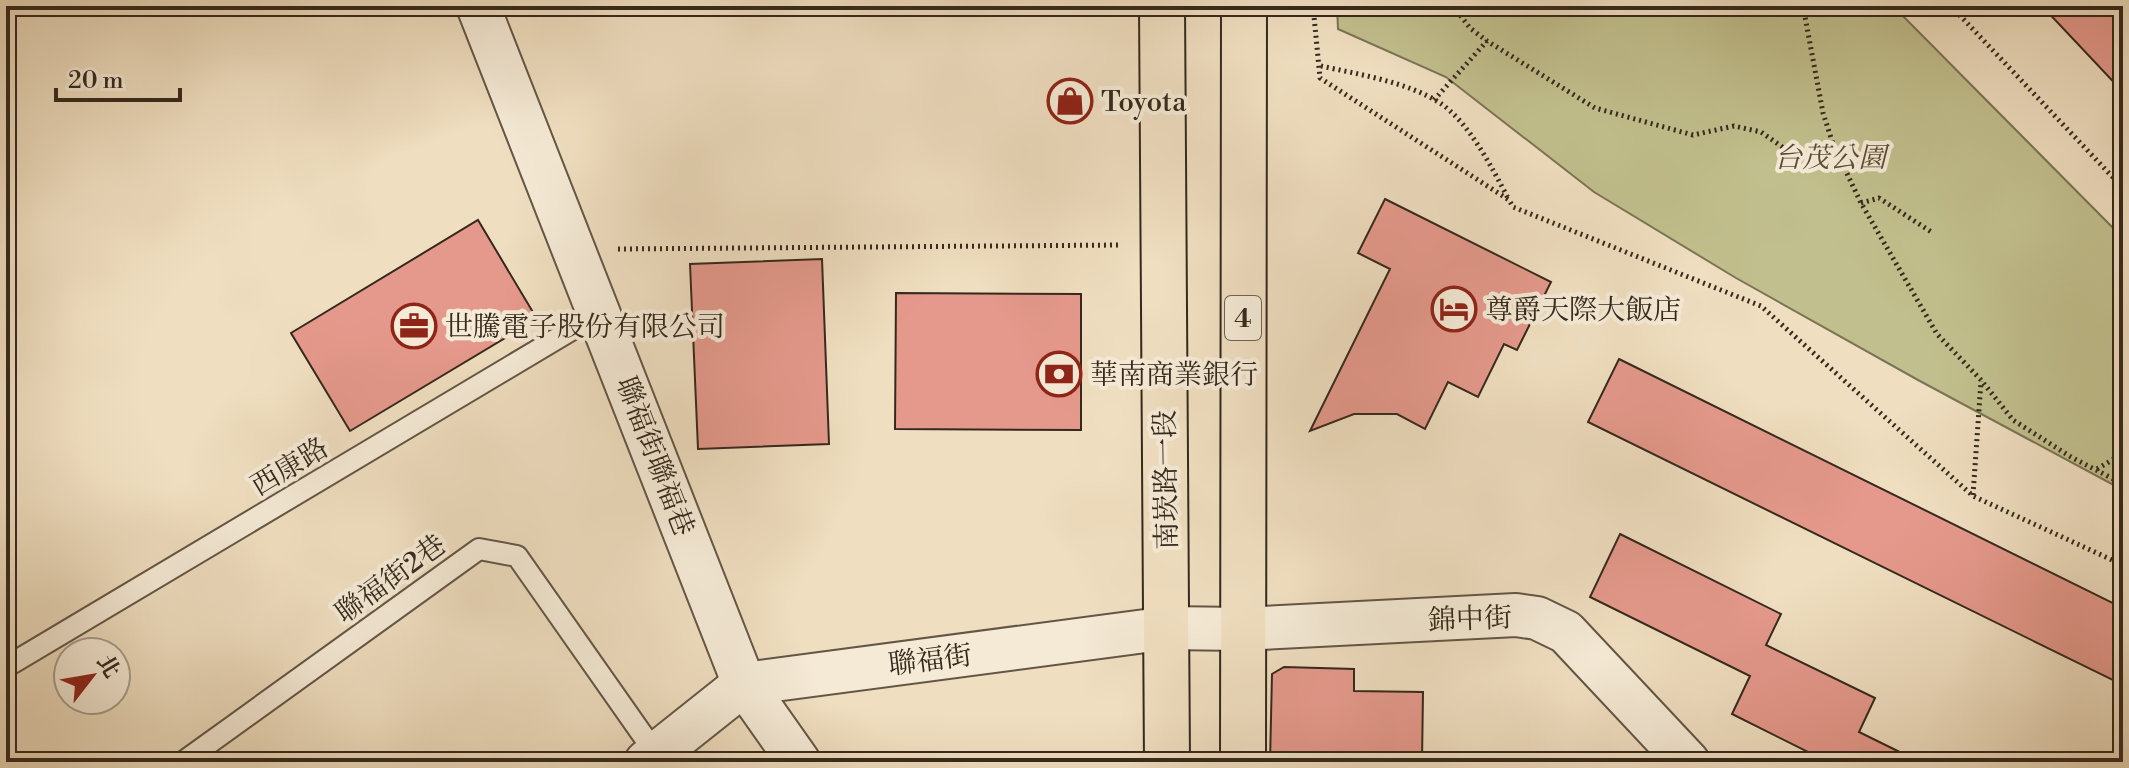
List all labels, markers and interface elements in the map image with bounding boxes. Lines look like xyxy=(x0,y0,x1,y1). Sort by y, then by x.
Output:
scale bar xyxy=(56,52,180,102)
text: 20 m xyxy=(68,66,124,96)
shop icon: Toyota xyxy=(1046,77,1094,125)
place label: Toyota xyxy=(1101,85,1187,120)
park label: 台茂公園 xyxy=(1774,141,1890,176)
hotel icon: 尊爵天際大飯店 xyxy=(1430,285,1478,333)
place label: 尊爵天際大飯店 xyxy=(1485,293,1681,328)
road number: 4 xyxy=(1225,296,1261,340)
office icon: 世騰電子股份有限公司 xyxy=(390,302,438,350)
place label: 世騰電子股份有限公司 xyxy=(445,310,725,345)
bank icon: 華南商業銀行 xyxy=(1035,350,1083,398)
place label: 華南商業銀行 xyxy=(1090,358,1258,393)
street label: 聯福街聯福巷 xyxy=(608,372,701,541)
street label: 南崁路一段 xyxy=(1148,410,1185,550)
street label: 西康路 xyxy=(245,431,335,504)
street label: 聯福街2巷 xyxy=(329,527,453,631)
street label: 錦中街 xyxy=(1427,601,1513,638)
north arrow xyxy=(52,636,132,716)
street label: 聯福街 xyxy=(886,638,974,683)
text: 北 xyxy=(91,650,125,683)

